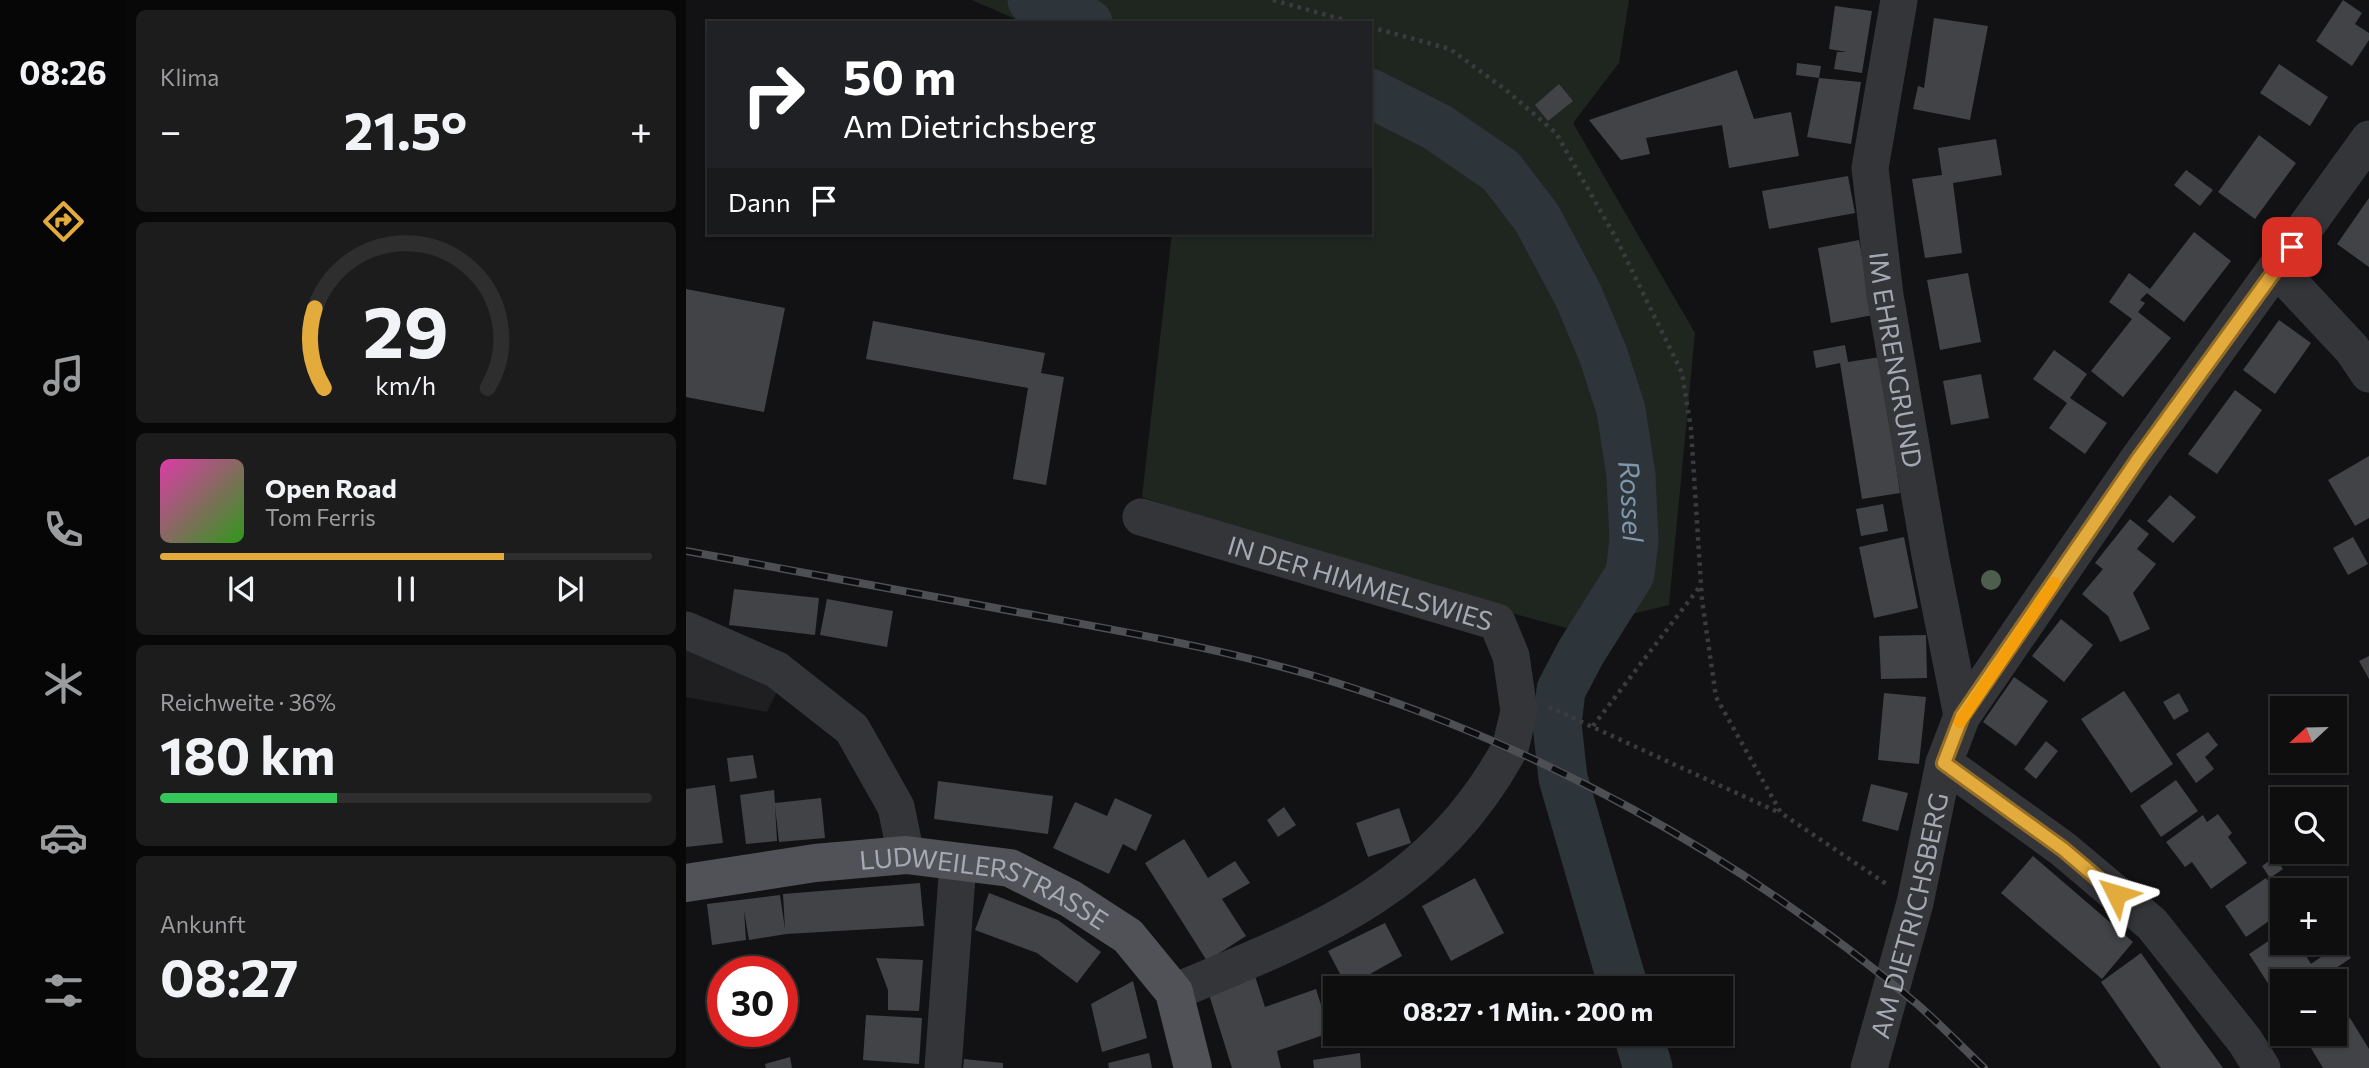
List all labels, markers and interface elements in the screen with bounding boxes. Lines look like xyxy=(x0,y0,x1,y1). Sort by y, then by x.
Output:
text: 50 m xyxy=(843,45,956,105)
icon: right xyxy=(728,49,819,140)
text: 08:26 xyxy=(19,52,107,92)
text: Klima xyxy=(160,63,219,91)
text: 21.5° xyxy=(344,97,467,161)
text: Am Dietrichsberg xyxy=(843,105,1096,145)
text: − xyxy=(160,106,182,153)
text: + xyxy=(630,106,652,153)
icon: arrive xyxy=(805,182,843,220)
text: Dann xyxy=(728,186,791,217)
icon: directions xyxy=(39,197,88,246)
pin xyxy=(2262,217,2322,277)
icon: arrive xyxy=(2273,228,2311,266)
street label: IM EHRENGRUND xyxy=(1865,250,1930,470)
text: 29 xyxy=(363,285,449,374)
icon: music xyxy=(39,351,88,400)
text: km/h xyxy=(376,370,436,400)
water label: Rossel xyxy=(1612,458,1651,544)
text: Open Road xyxy=(265,472,397,503)
text: Tom Ferris xyxy=(265,503,376,531)
icon: phone xyxy=(39,505,88,554)
street label: IN DER HIMMELSWIES xyxy=(1224,528,1497,636)
icon: previous xyxy=(223,570,261,608)
icon: pause xyxy=(387,570,425,608)
icon: next xyxy=(551,570,589,608)
icon: climate xyxy=(39,659,88,708)
text: Reichweite · 36% xyxy=(160,688,336,716)
north arrow xyxy=(2270,696,2347,774)
map controls xyxy=(2270,696,2347,1046)
text: 180 km xyxy=(160,722,335,786)
button: search xyxy=(2270,787,2347,864)
street label: AM DIETRICHSBERG xyxy=(1863,789,1953,1041)
icon: car xyxy=(39,813,88,862)
street label: LUDWEILERSTRASSE xyxy=(858,839,1115,935)
position arrow xyxy=(2079,857,2153,931)
button: + xyxy=(2270,878,2347,955)
text: Ankunft xyxy=(160,910,246,938)
text: 08:27 xyxy=(160,944,298,1008)
speed limit sign: 30 xyxy=(707,956,798,1047)
icon: filters xyxy=(39,966,88,1015)
button: − xyxy=(2270,969,2347,1046)
text: 08:27 · 1 Min. · 200 m xyxy=(1403,995,1653,1026)

